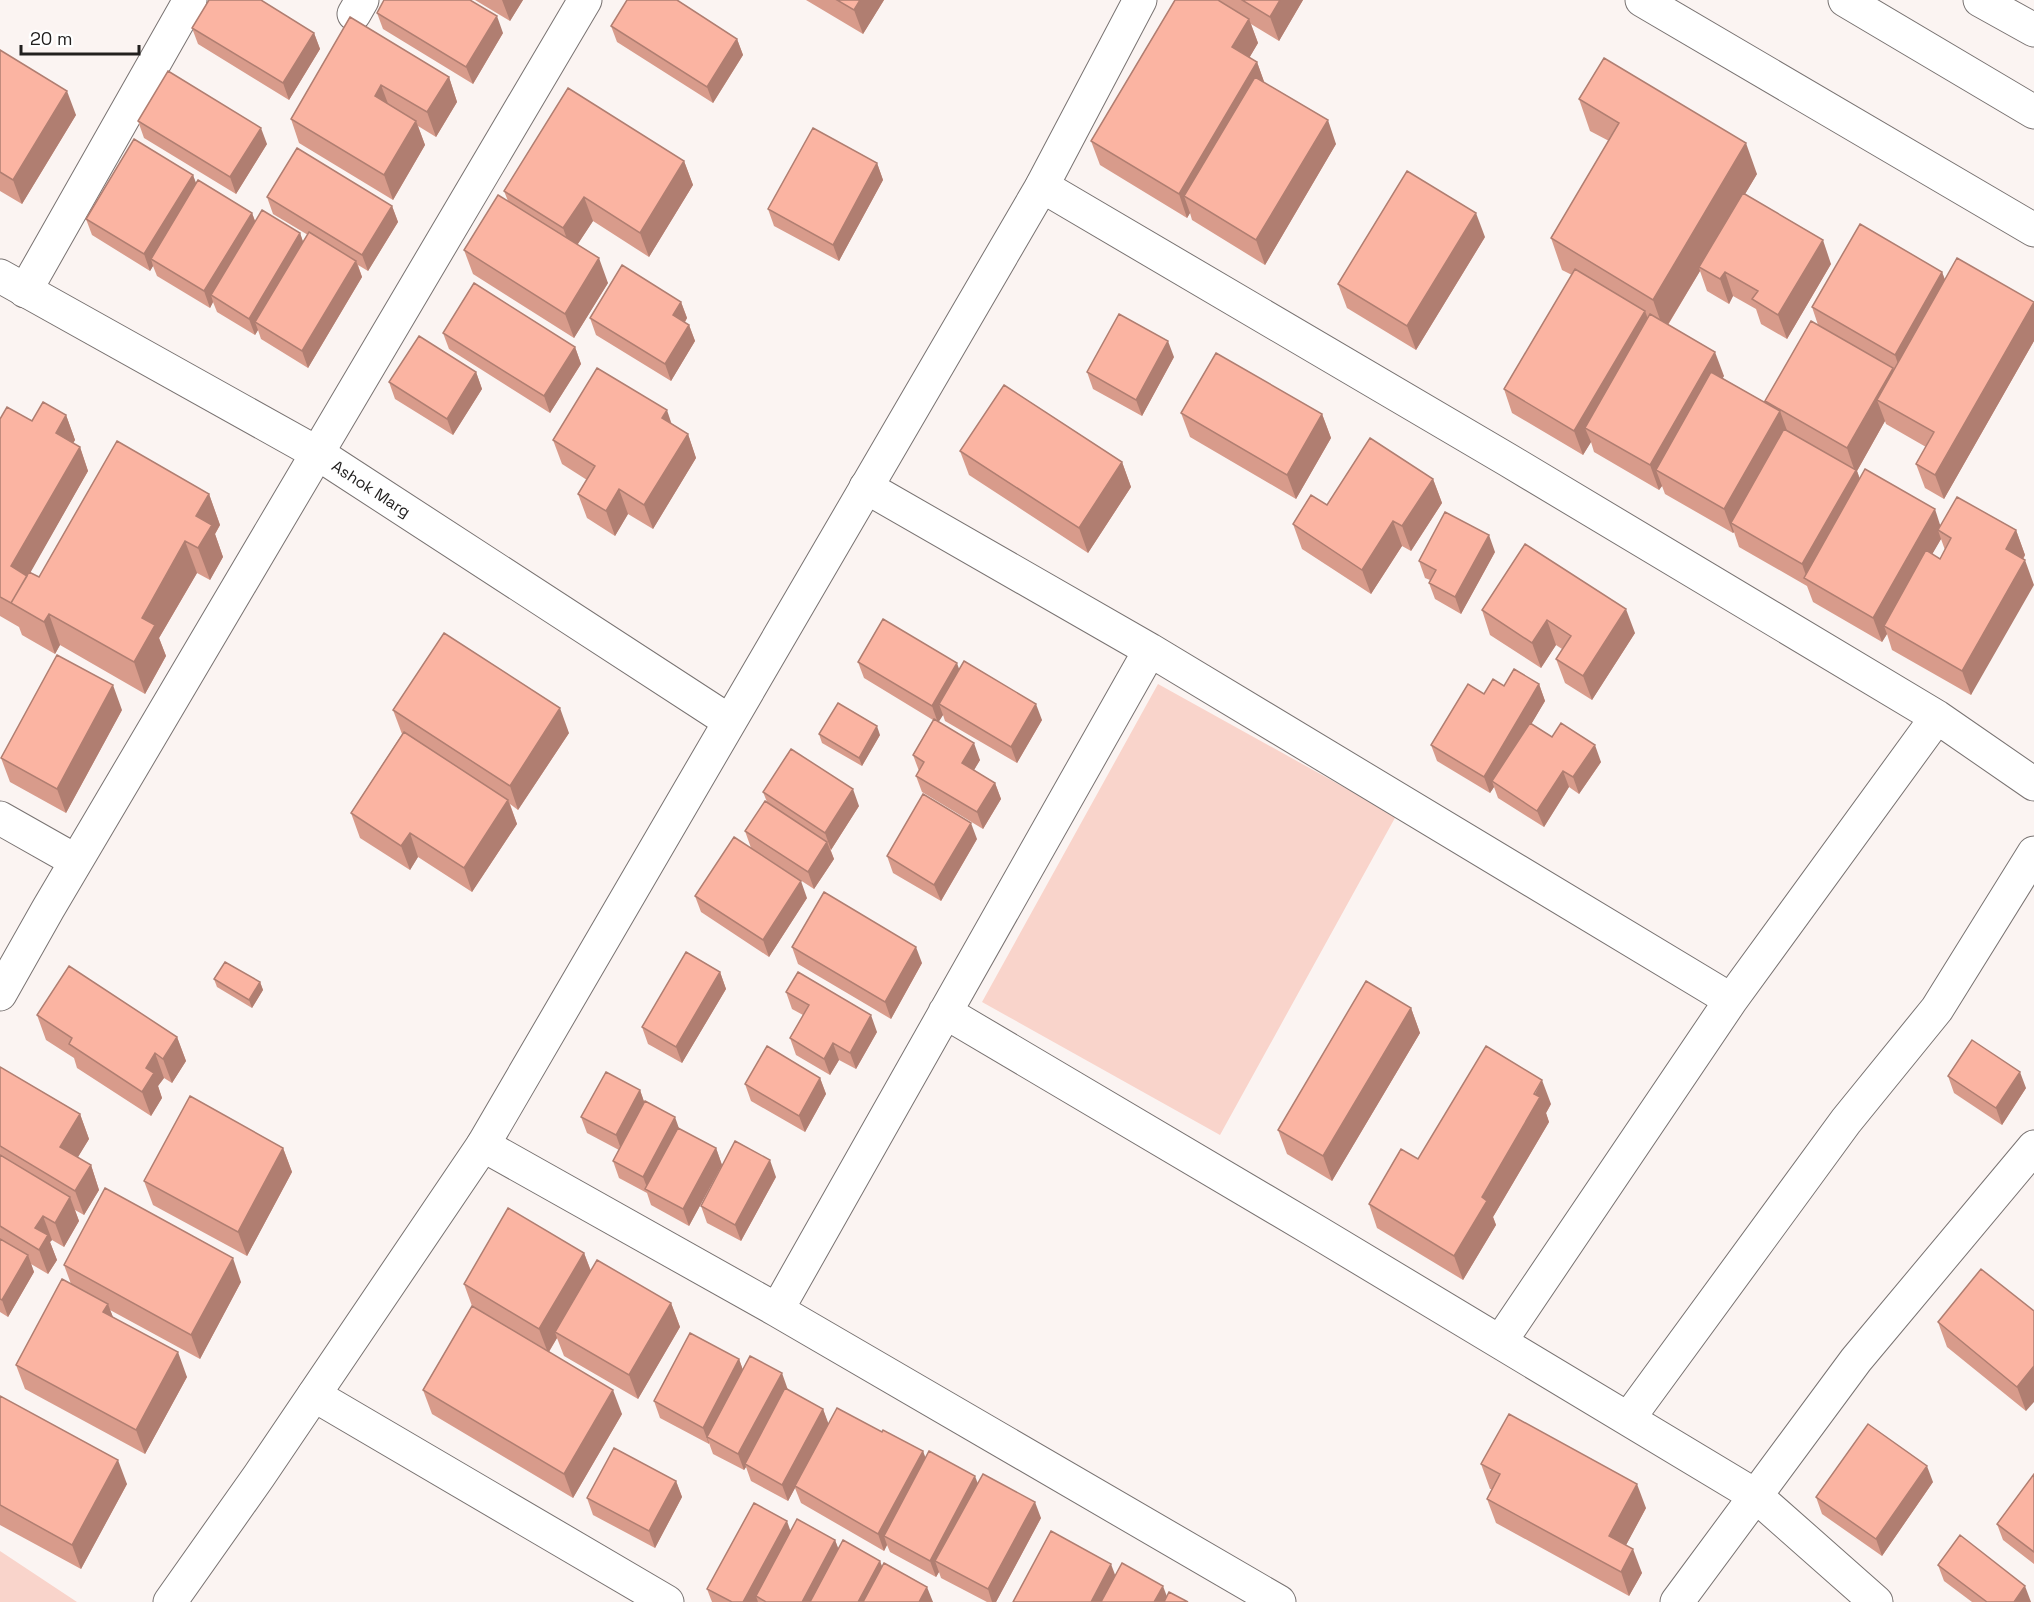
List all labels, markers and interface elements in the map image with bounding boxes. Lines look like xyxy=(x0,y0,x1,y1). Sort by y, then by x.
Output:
scale bar xyxy=(21,18,140,56)
text: 20 m xyxy=(30,27,73,50)
street label: Ashok Marg xyxy=(328,455,415,522)

